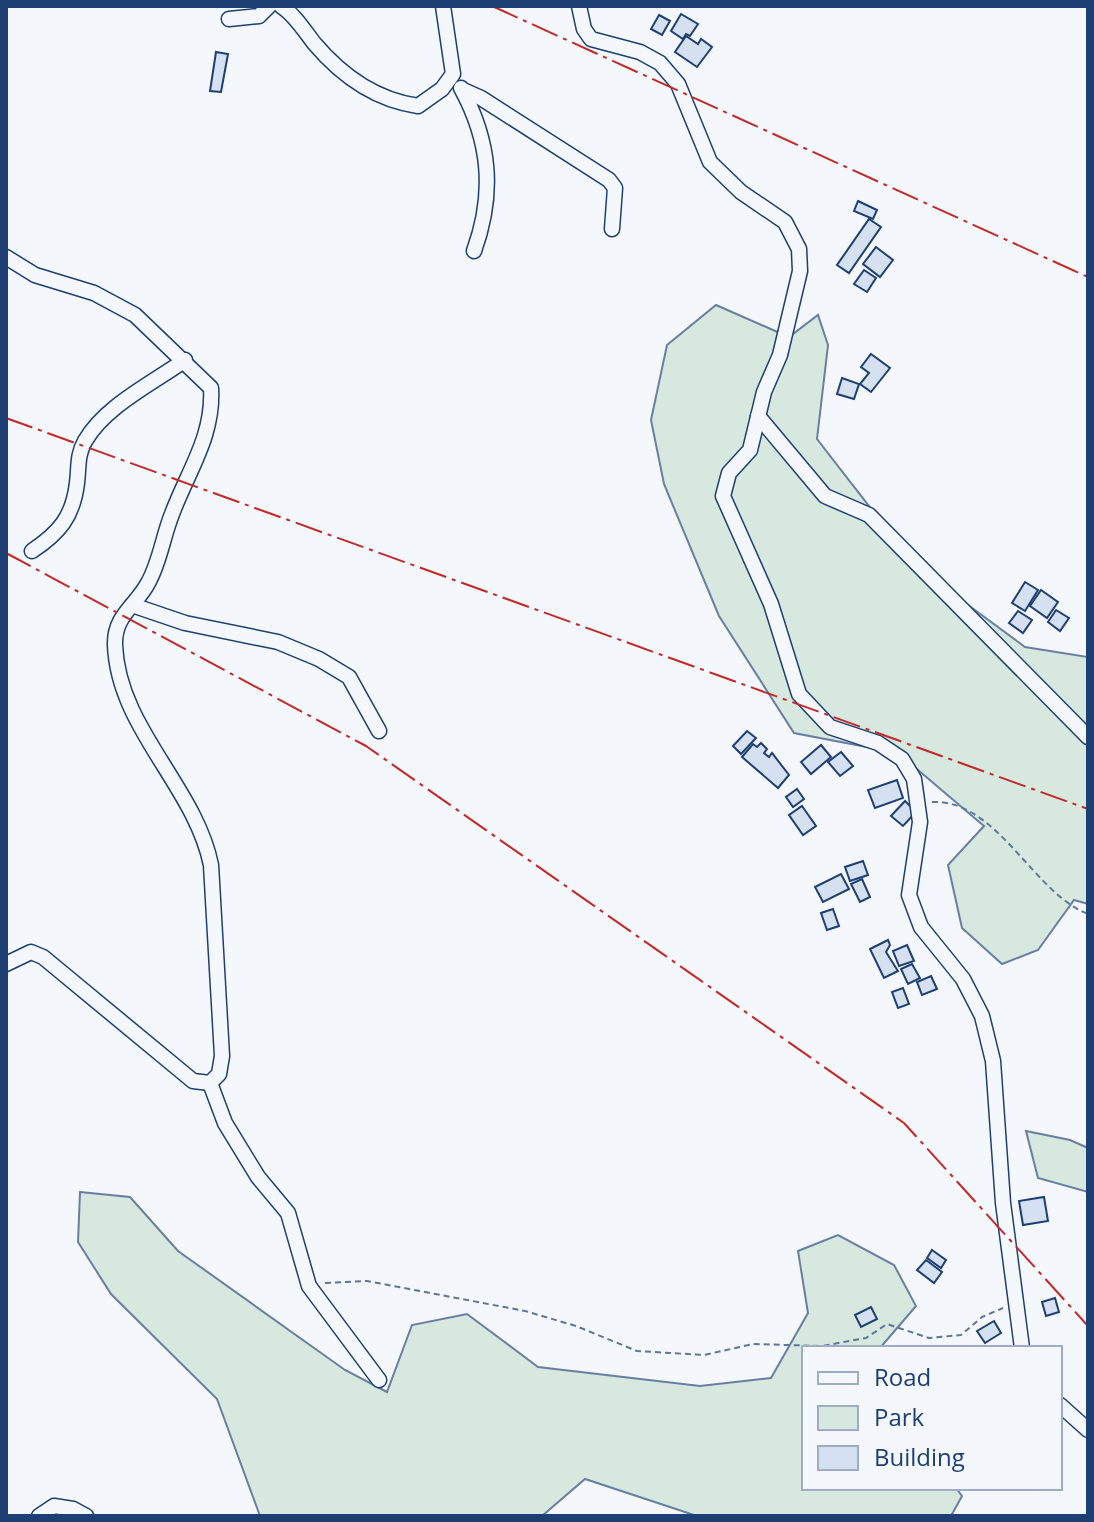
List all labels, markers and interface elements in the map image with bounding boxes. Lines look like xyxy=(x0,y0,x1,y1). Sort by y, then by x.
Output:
legend xyxy=(802,1346,1062,1490)
text: Road xyxy=(874,1360,931,1393)
text: Park xyxy=(874,1400,925,1433)
text: Building xyxy=(874,1440,965,1473)

